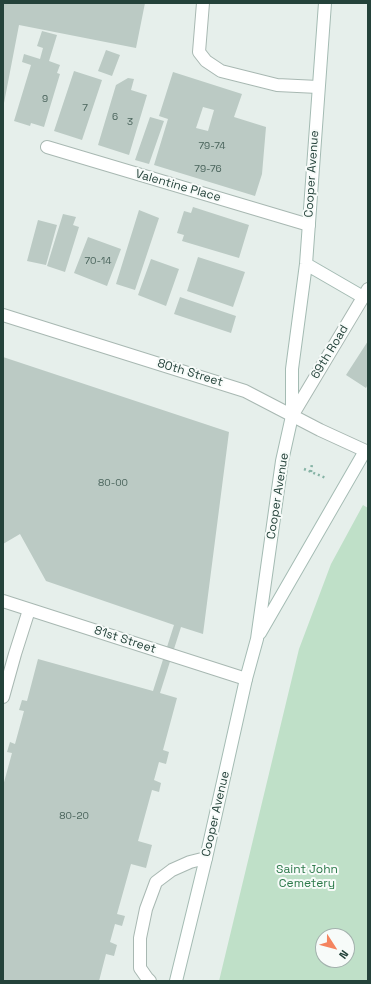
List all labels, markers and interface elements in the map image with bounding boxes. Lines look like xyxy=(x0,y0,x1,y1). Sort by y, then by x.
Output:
house number: 9 xyxy=(42,93,48,105)
house number: 7 xyxy=(82,102,88,114)
house number: 6 xyxy=(112,111,118,123)
house number: 3 xyxy=(127,116,133,128)
street label: Cooper Avenue xyxy=(302,130,322,218)
house number: 79-74 xyxy=(198,140,226,152)
house number: 79-76 xyxy=(194,163,222,175)
street label: Valentine Place xyxy=(134,167,222,205)
house number: 70-14 xyxy=(85,255,111,267)
street label: 69th Road xyxy=(308,323,352,381)
street label: 80th Street xyxy=(155,356,225,390)
street label: Cooper Avenue xyxy=(264,452,292,540)
house number: 80-00 xyxy=(98,477,128,489)
street label: 81st Street xyxy=(92,623,158,657)
street label: Cooper Avenue xyxy=(199,770,233,858)
house number: 80-20 xyxy=(59,810,89,822)
park label: Saint John Cemetery xyxy=(276,863,338,891)
north arrow xyxy=(315,928,355,968)
text: N xyxy=(336,947,352,962)

